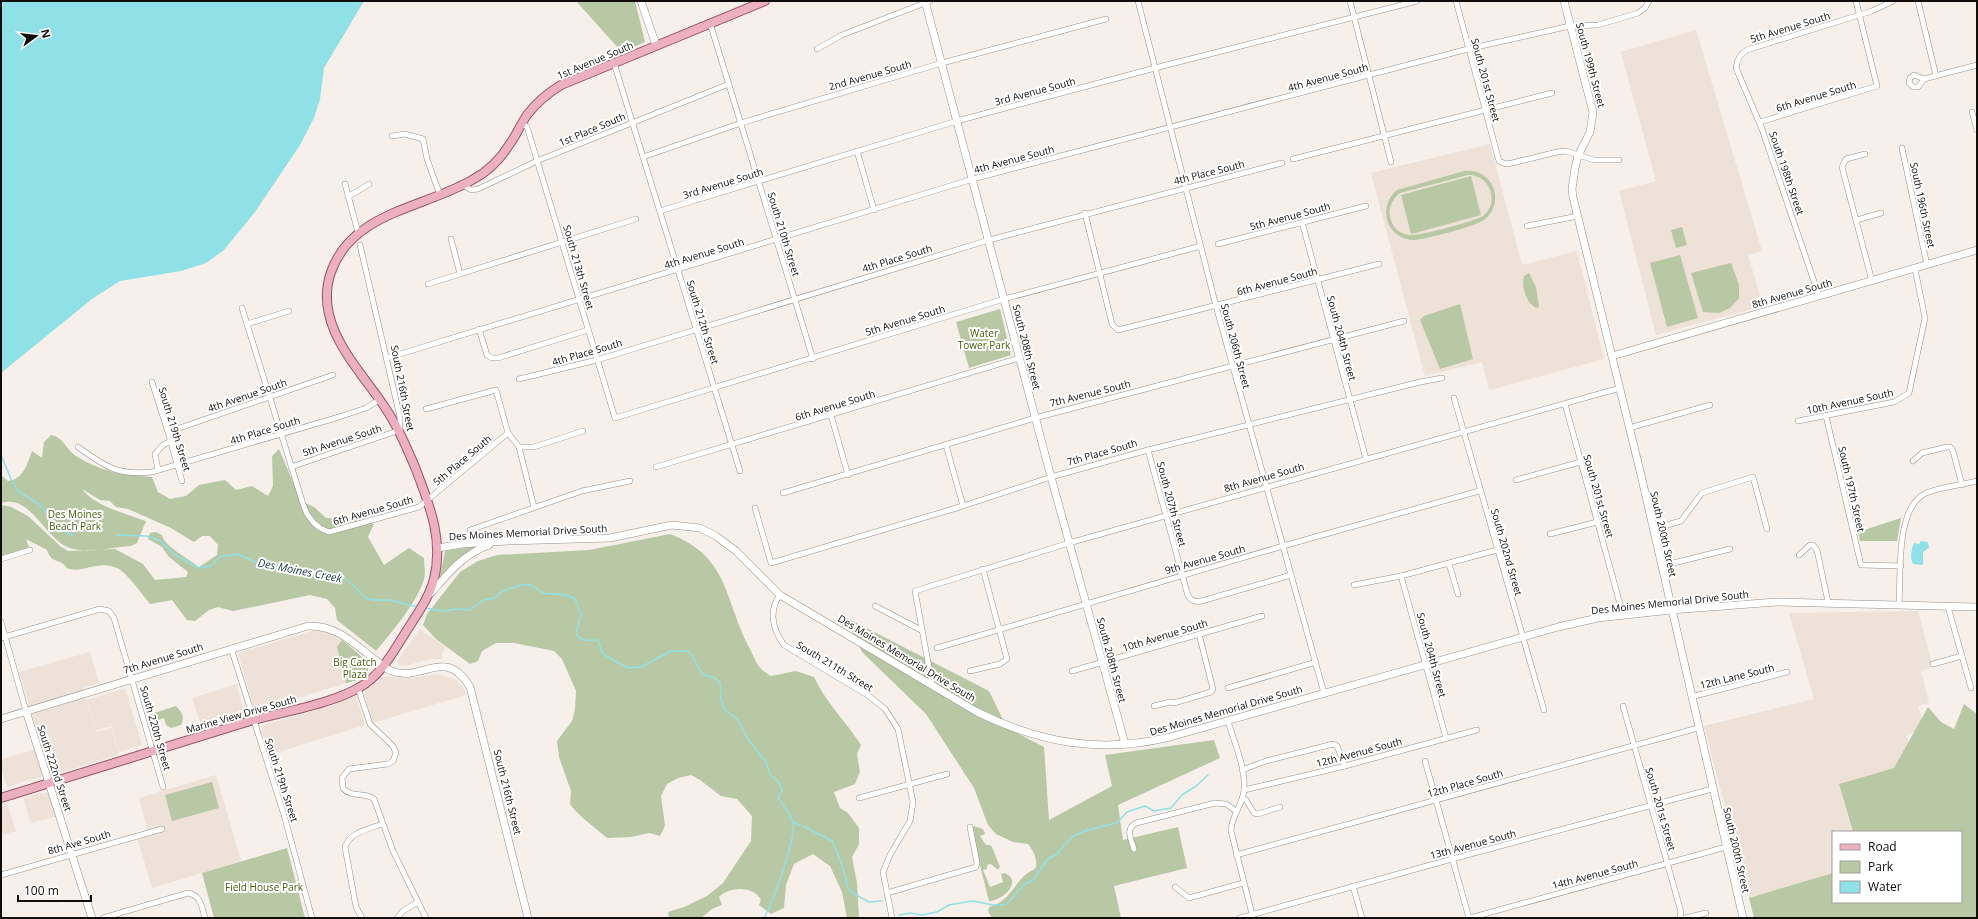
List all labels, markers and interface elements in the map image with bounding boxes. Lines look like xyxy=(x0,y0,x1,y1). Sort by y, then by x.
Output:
street label: 5th Avenue South xyxy=(1748,8,1832,46)
north arrow xyxy=(16,16,56,56)
street label: South 199th Street xyxy=(1573,21,1609,109)
text: N xyxy=(38,27,55,40)
street label: South 201st Street xyxy=(1468,37,1504,124)
street label: 1st Avenue South xyxy=(555,38,635,82)
street label: 2nd Avenue South xyxy=(827,57,913,93)
street label: 4th Avenue South xyxy=(1286,60,1370,94)
street label: 3rd Avenue South xyxy=(993,73,1077,109)
street label: 6th Avenue South xyxy=(1774,77,1858,115)
street label: 1st Place South xyxy=(557,109,627,149)
street label: South 198th Street xyxy=(1766,129,1808,217)
street label: 4th Avenue South xyxy=(972,142,1056,176)
street label: 4th Place South xyxy=(1172,156,1246,188)
street label: South 196th Street xyxy=(1907,161,1939,250)
street label: 3rd Avenue South xyxy=(681,164,765,202)
street label: South 210th Street xyxy=(765,190,804,278)
street label: 5th Avenue South xyxy=(1248,199,1332,233)
street label: South 213th Street xyxy=(560,223,598,311)
street label: 4th Avenue South xyxy=(662,234,746,272)
street label: 4th Place South xyxy=(860,241,934,275)
street label: 6th Avenue South xyxy=(1235,264,1319,298)
street label: 8th Avenue South xyxy=(1750,275,1834,311)
street label: South 212th Street xyxy=(684,278,723,366)
street label: South 204th Street xyxy=(1324,294,1360,382)
street label: 5th Avenue South xyxy=(863,301,947,339)
street label: South 206th Street xyxy=(1218,302,1254,390)
street label: South 208th Street xyxy=(1010,303,1044,391)
park label: Water Tower Park xyxy=(958,326,1011,352)
street label: 4th Place South xyxy=(550,335,624,369)
street label: South 216th Street xyxy=(388,344,418,433)
street label: 4th Avenue South xyxy=(206,375,288,415)
street label: 7th Avenue South xyxy=(1048,376,1132,410)
street label: South 219th Street xyxy=(156,385,195,473)
street label: 10th Avenue South xyxy=(1805,385,1895,417)
street label: 6th Avenue South xyxy=(793,386,877,424)
street label: 4th Place South xyxy=(228,413,302,447)
street label: 5th Avenue South xyxy=(300,421,384,459)
street label: 5th Place South xyxy=(430,431,494,489)
street label: 7th Place South xyxy=(1065,435,1139,469)
street label: South 197th Street xyxy=(1835,445,1869,534)
street label: South 201st Street xyxy=(1580,453,1618,540)
street label: 8th Avenue South xyxy=(1222,459,1306,495)
street label: South 207th Street xyxy=(1154,460,1190,548)
street label: South 200th Street xyxy=(1647,490,1681,579)
street label: 6th Avenue South xyxy=(331,492,415,528)
park label: Des Moines Beach Park xyxy=(48,507,102,533)
street label: South 202nd Street xyxy=(1488,507,1526,598)
street label: Des Moines Memorial Drive South xyxy=(449,521,607,543)
street label: 9th Avenue South xyxy=(1163,541,1247,577)
water label: Des Moines Creek xyxy=(257,555,344,586)
street label: Des Moines Memorial Drive South xyxy=(1590,587,1750,617)
street label: Des Moines Memorial Drive South xyxy=(835,611,979,705)
street label: South 204th Street xyxy=(1414,611,1450,699)
street label: 10th Avenue South xyxy=(1121,615,1209,655)
street label: South 208th Street xyxy=(1094,616,1130,704)
street label: South 211th Street xyxy=(794,638,876,695)
street label: 7th Avenue South xyxy=(121,639,205,677)
park label: Big Catch Plaza xyxy=(333,655,377,681)
street label: 12th Lane South xyxy=(1698,660,1776,692)
street label: Des Moines Memorial Drive South xyxy=(1148,681,1304,739)
street label: South 220th Street xyxy=(137,684,175,772)
street label: Marine View Drive South xyxy=(184,692,298,736)
street label: South 222nd Street xyxy=(34,723,76,813)
street label: 12th Avenue South xyxy=(1314,734,1404,770)
street label: South 219th Street xyxy=(262,736,302,824)
street label: South 216th Street xyxy=(491,748,525,836)
street label: 12th Place South xyxy=(1425,765,1505,801)
street label: South 201st Street xyxy=(1642,766,1680,853)
street label: South 200th Street xyxy=(1720,806,1754,895)
street label: 8th Ave South xyxy=(46,826,112,858)
street label: 13th Avenue South xyxy=(1428,826,1518,862)
legend xyxy=(1832,831,1962,903)
text: Road xyxy=(1868,838,1897,855)
street label: 14th Avenue South xyxy=(1550,856,1640,892)
text: Park xyxy=(1868,858,1894,875)
scale bar xyxy=(18,877,91,903)
text: Water xyxy=(1868,878,1902,895)
park label: Field House Park xyxy=(225,880,304,894)
text: 100 m xyxy=(24,882,59,899)

